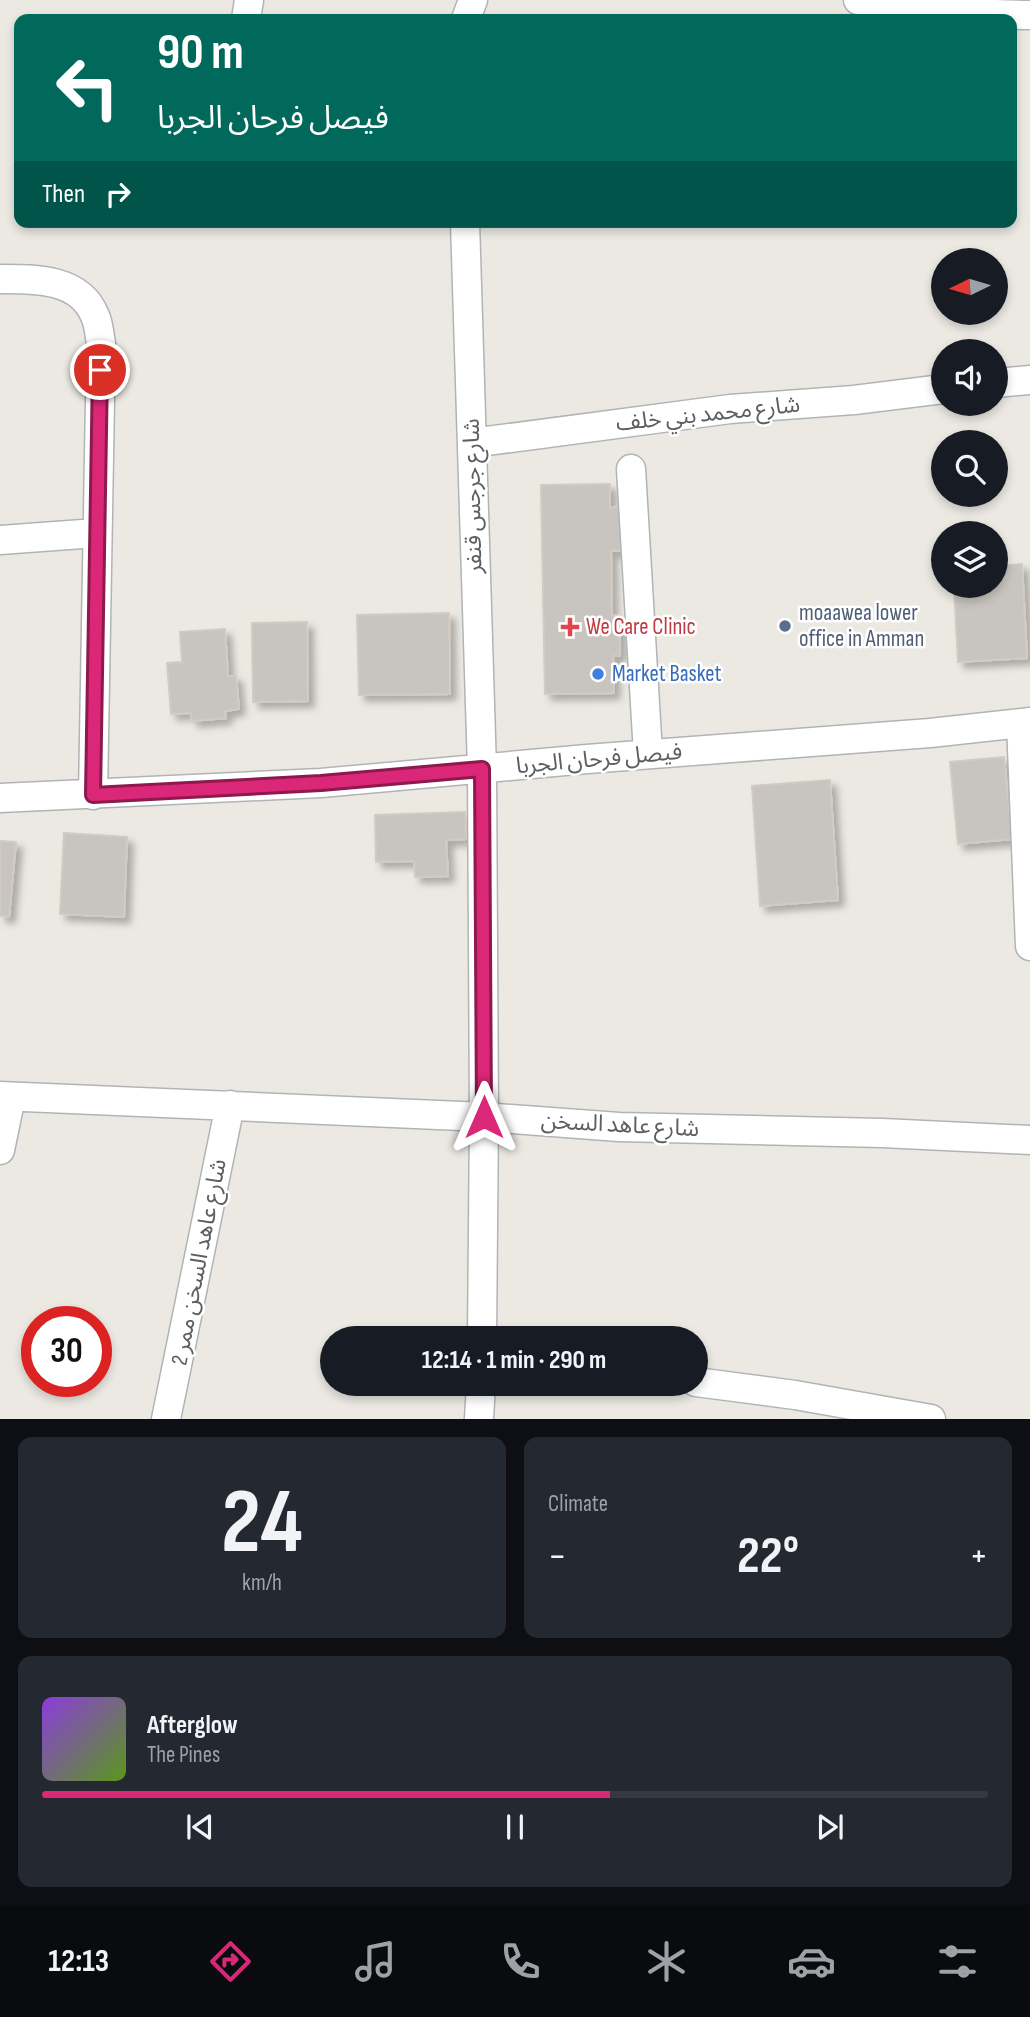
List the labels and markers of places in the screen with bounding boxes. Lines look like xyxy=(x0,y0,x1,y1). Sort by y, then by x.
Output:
pin xyxy=(70,340,130,400)
place label: moaawea lower office in Amman xyxy=(799,599,924,653)
place label: We Care Clinic xyxy=(586,613,696,641)
marker: We Care Clinic xyxy=(560,617,580,637)
marker: moaawea lower office in Amman xyxy=(777,618,793,634)
place label: Market Basket xyxy=(612,660,721,688)
marker: Market Basket xyxy=(590,666,606,682)

